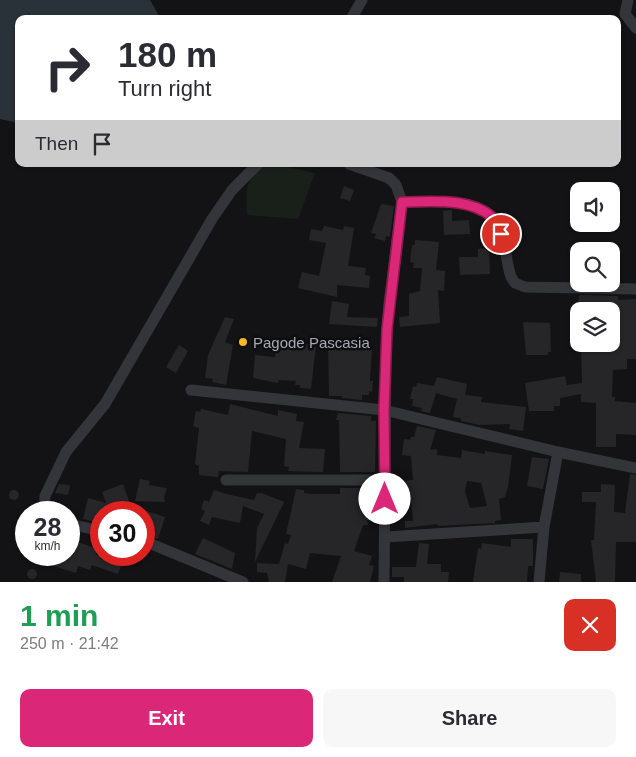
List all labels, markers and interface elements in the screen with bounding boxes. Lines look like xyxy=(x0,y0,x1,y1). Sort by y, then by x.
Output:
icon: right xyxy=(35,35,100,100)
text: 180 m xyxy=(118,35,217,74)
text: Turn right xyxy=(118,76,211,101)
icon: arrive xyxy=(88,130,116,158)
text: Then xyxy=(35,133,78,154)
map controls xyxy=(570,182,620,352)
button: sound xyxy=(570,182,620,232)
pin xyxy=(480,213,522,255)
icon: arrive xyxy=(487,220,515,248)
button: search xyxy=(570,242,620,292)
button: layers xyxy=(570,302,620,352)
place label: Pagode Pascasia xyxy=(253,334,370,351)
marker: Pagode Pascasia xyxy=(237,336,249,348)
position arrow xyxy=(358,472,410,524)
speed limit sign: 30 xyxy=(90,501,155,566)
text: 28 xyxy=(34,513,61,541)
text: km/h xyxy=(34,539,61,553)
text: 1 min xyxy=(20,599,98,632)
button: close xyxy=(564,599,616,651)
text: 250 m · 21:42 xyxy=(20,635,119,652)
button: Exit xyxy=(20,689,313,747)
button: Share xyxy=(323,689,616,747)

